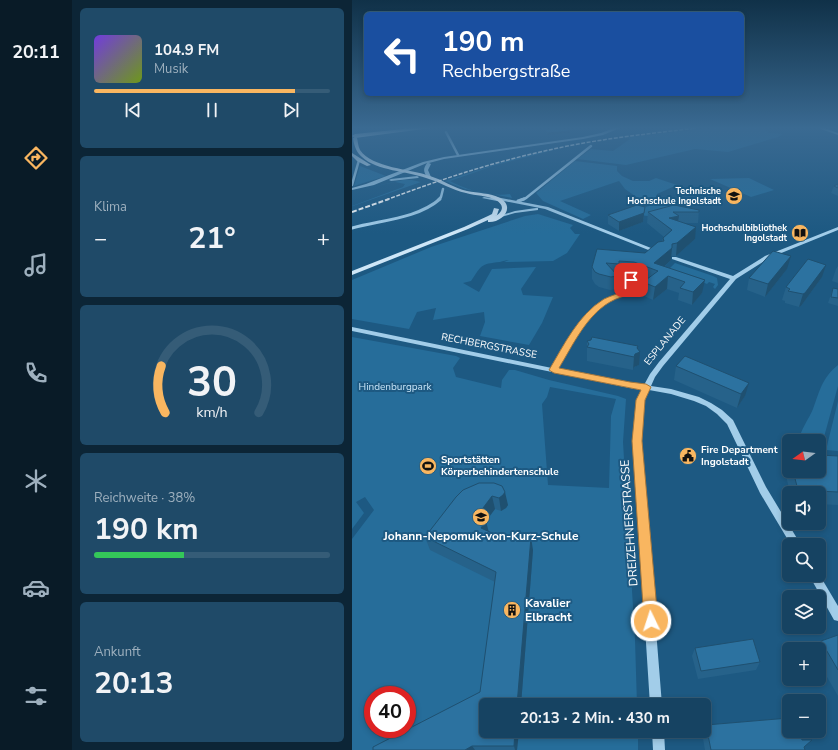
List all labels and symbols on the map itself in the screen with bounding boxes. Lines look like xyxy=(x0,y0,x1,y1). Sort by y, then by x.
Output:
place label: Technische Hochschule Ingolstadt xyxy=(627,185,722,207)
school or university icon: Technische Hochschule Ingolstadt xyxy=(724,186,744,206)
place label: Hochschulbibliothek Ingolstadt xyxy=(702,222,788,244)
library icon: Hochschulbibliothek Ingolstadt xyxy=(790,223,810,243)
pin xyxy=(614,263,648,297)
street label: ESPLANADE xyxy=(641,314,689,368)
street label: RECHBERGSTRASSE xyxy=(440,330,538,362)
park label: Hindenburgpark xyxy=(359,380,432,394)
north arrow xyxy=(782,434,826,478)
place label: Fire Department Ingolstadt xyxy=(701,443,778,469)
public building icon: Fire Department Ingolstadt xyxy=(678,446,698,466)
place label: Sportstätten Körperbehindertenschule xyxy=(441,453,559,479)
sports icon: Sportstätten Körperbehindertenschule xyxy=(418,456,438,476)
street label: DREIZEHNERSTRASSE xyxy=(617,459,641,587)
school or university icon: Johann-Nepomuk-von-Kurz-Schule xyxy=(471,507,491,527)
place label: Johann-Nepomuk-von-Kurz-Schule xyxy=(383,528,579,544)
place label: Kavalier Elbracht xyxy=(525,595,572,625)
building icon: Kavalier Elbracht xyxy=(502,600,522,620)
position arrow xyxy=(630,600,672,642)
speed limit sign: 40 xyxy=(364,686,416,738)

